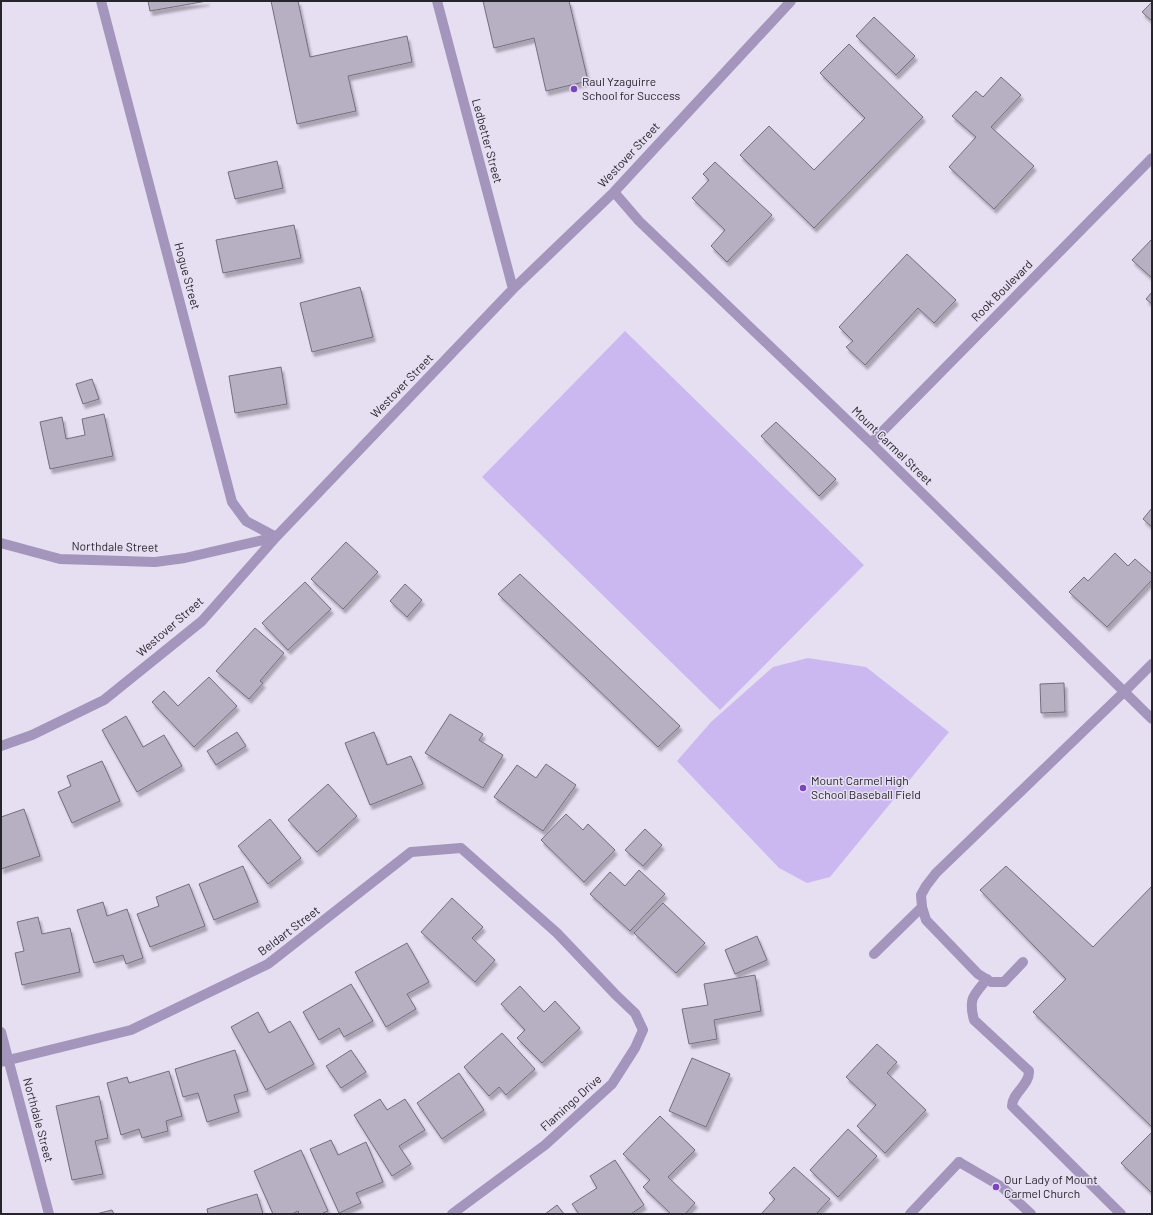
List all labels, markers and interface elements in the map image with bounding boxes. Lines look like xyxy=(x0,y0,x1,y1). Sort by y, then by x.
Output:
place label: Raul Yzaguirre School for Success xyxy=(582,74,681,102)
marker: Raul Yzaguirre School for Success xyxy=(569,84,579,94)
street label: Ledbetter Street xyxy=(470,97,506,185)
street label: Westover Street xyxy=(595,119,662,190)
street label: Hogue Street xyxy=(172,241,204,311)
street label: Rook Boulevard xyxy=(968,257,1035,324)
street label: Westover Street xyxy=(367,350,435,420)
street label: Mount Carmel Street xyxy=(849,403,936,487)
street label: Northdale Street xyxy=(71,538,159,554)
street label: Westover Street xyxy=(133,593,206,659)
place label: Mount Carmel High School Baseball Field xyxy=(811,773,921,801)
marker: Mount Carmel High School Baseball Field xyxy=(798,783,808,793)
street label: Beldart Street xyxy=(255,903,322,958)
street label: Flamingo Drive xyxy=(537,1071,604,1133)
street label: Northdale Street xyxy=(21,1076,57,1164)
place label: Our Lady of Mount Carmel Church xyxy=(1004,1172,1098,1200)
marker: Our Lady of Mount Carmel Church xyxy=(991,1182,1001,1192)

